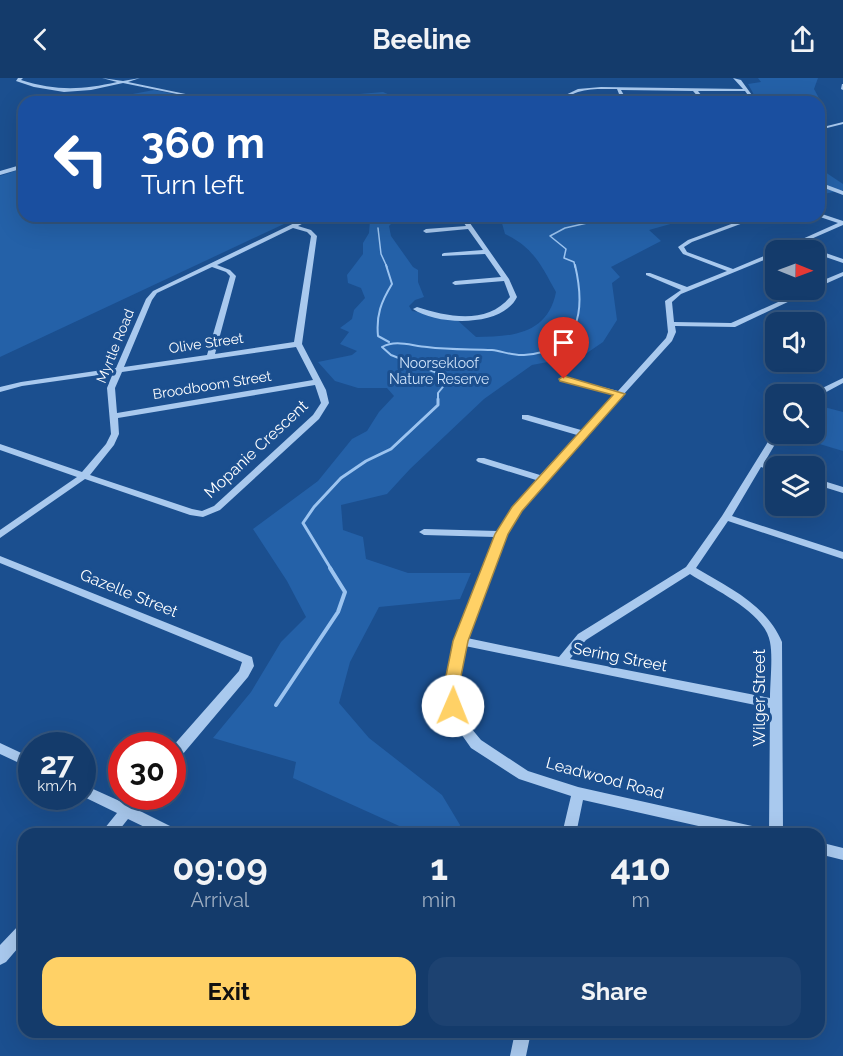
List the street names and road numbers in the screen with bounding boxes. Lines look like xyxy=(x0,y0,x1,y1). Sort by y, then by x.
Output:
street label: Myrtle Road xyxy=(93,307,137,385)
street label: Olive Street xyxy=(168,330,245,356)
street label: Broodboom Street xyxy=(152,368,273,402)
street label: Mopanie Crescent xyxy=(200,396,312,502)
street label: Gazelle Street xyxy=(77,565,181,621)
street label: Sering Street xyxy=(571,639,669,676)
street label: Wilger Street xyxy=(750,649,769,747)
street label: Leadwood Road xyxy=(544,753,666,803)

